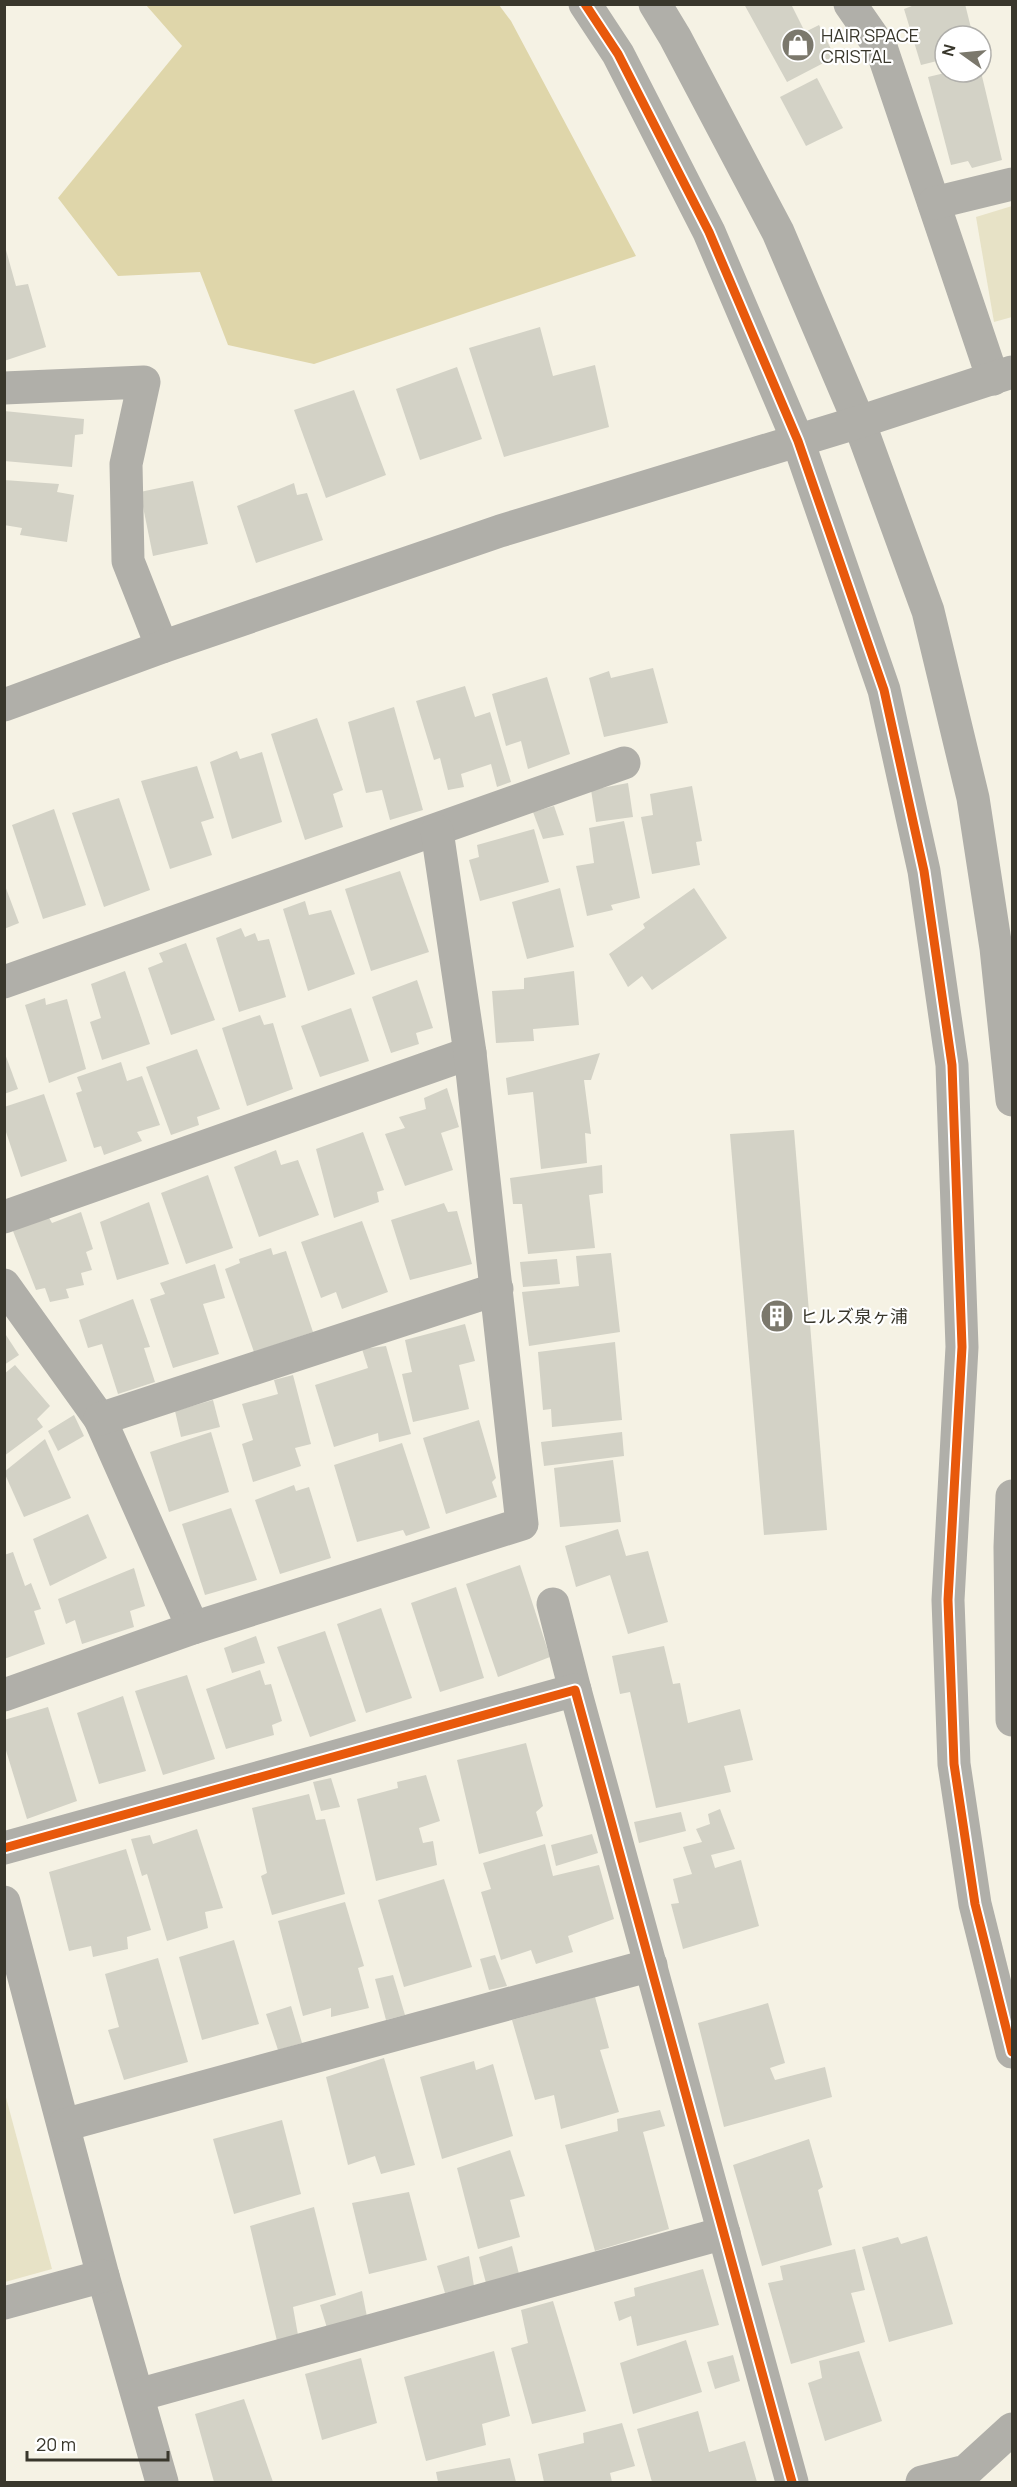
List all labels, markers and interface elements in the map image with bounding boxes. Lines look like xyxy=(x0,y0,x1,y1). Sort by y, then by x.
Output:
place label: HAIR SPACE CRISTAL xyxy=(821,23,919,68)
north arrow xyxy=(933,24,993,84)
shop icon: HAIR SPACE CRISTAL xyxy=(780,27,816,63)
text: N xyxy=(936,42,961,59)
building icon: ヒルズ泉ヶ浦 xyxy=(759,1298,795,1334)
place label: ヒルズ泉ヶ浦 xyxy=(800,1304,908,1328)
scale bar xyxy=(27,2424,168,2462)
text: 20 m xyxy=(36,2432,76,2456)

